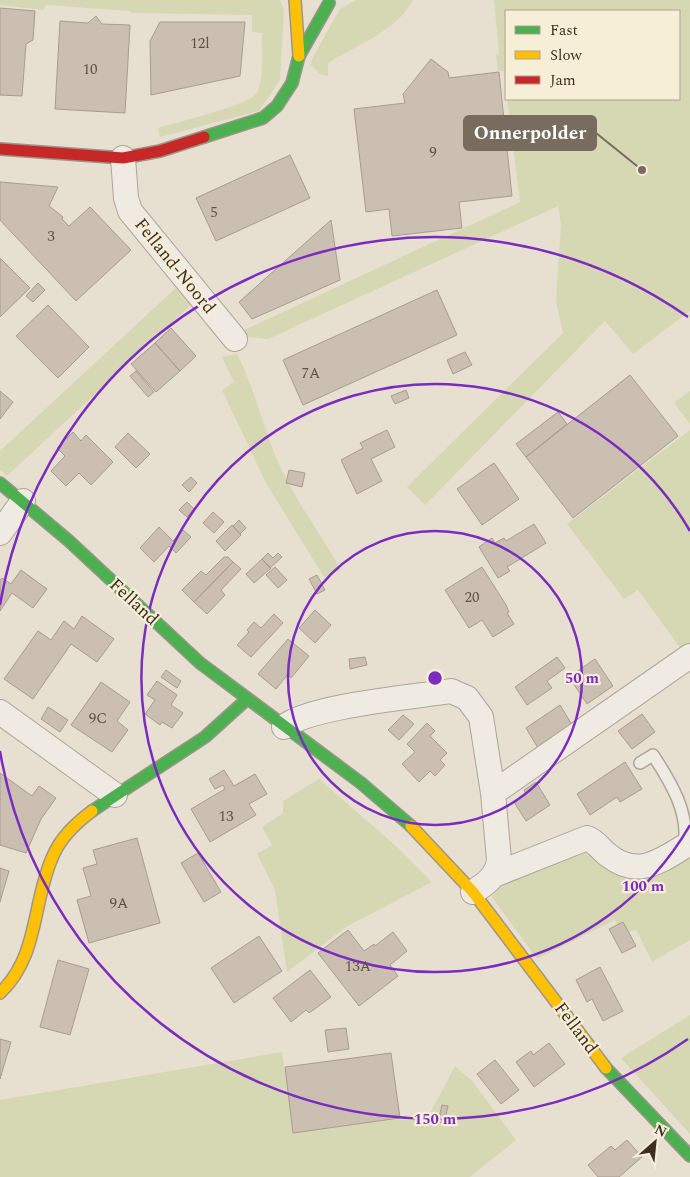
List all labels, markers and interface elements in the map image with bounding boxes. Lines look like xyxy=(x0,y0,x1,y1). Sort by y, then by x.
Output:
legend xyxy=(505,10,680,100)
text: Fast xyxy=(550,19,578,42)
house number: 12l xyxy=(190,32,210,55)
text: Slow xyxy=(550,44,582,67)
house number: 10 xyxy=(82,58,98,81)
text: Jam xyxy=(550,69,576,92)
callout: Onnerpolder xyxy=(464,116,596,150)
text: Onnerpolder xyxy=(474,119,587,148)
house number: 9 xyxy=(429,141,437,164)
house number: 5 xyxy=(210,201,218,224)
street label: Felland-Noord xyxy=(128,212,222,320)
house number: 3 xyxy=(47,225,55,248)
house number: 7A xyxy=(302,362,320,385)
street label: Felland xyxy=(103,572,165,632)
house number: 20 xyxy=(464,586,480,609)
text: 50 m xyxy=(565,667,600,690)
centre of rings xyxy=(426,669,444,687)
house number: 9C xyxy=(89,707,107,730)
house number: 13 xyxy=(218,805,234,828)
text: 100 m xyxy=(622,875,665,898)
house number: 9A xyxy=(110,892,128,915)
house number: 13A xyxy=(345,955,371,978)
street label: Felland xyxy=(547,996,605,1060)
text: 150 m xyxy=(414,1108,457,1131)
north arrow xyxy=(630,1117,680,1167)
text: N xyxy=(651,1119,671,1143)

